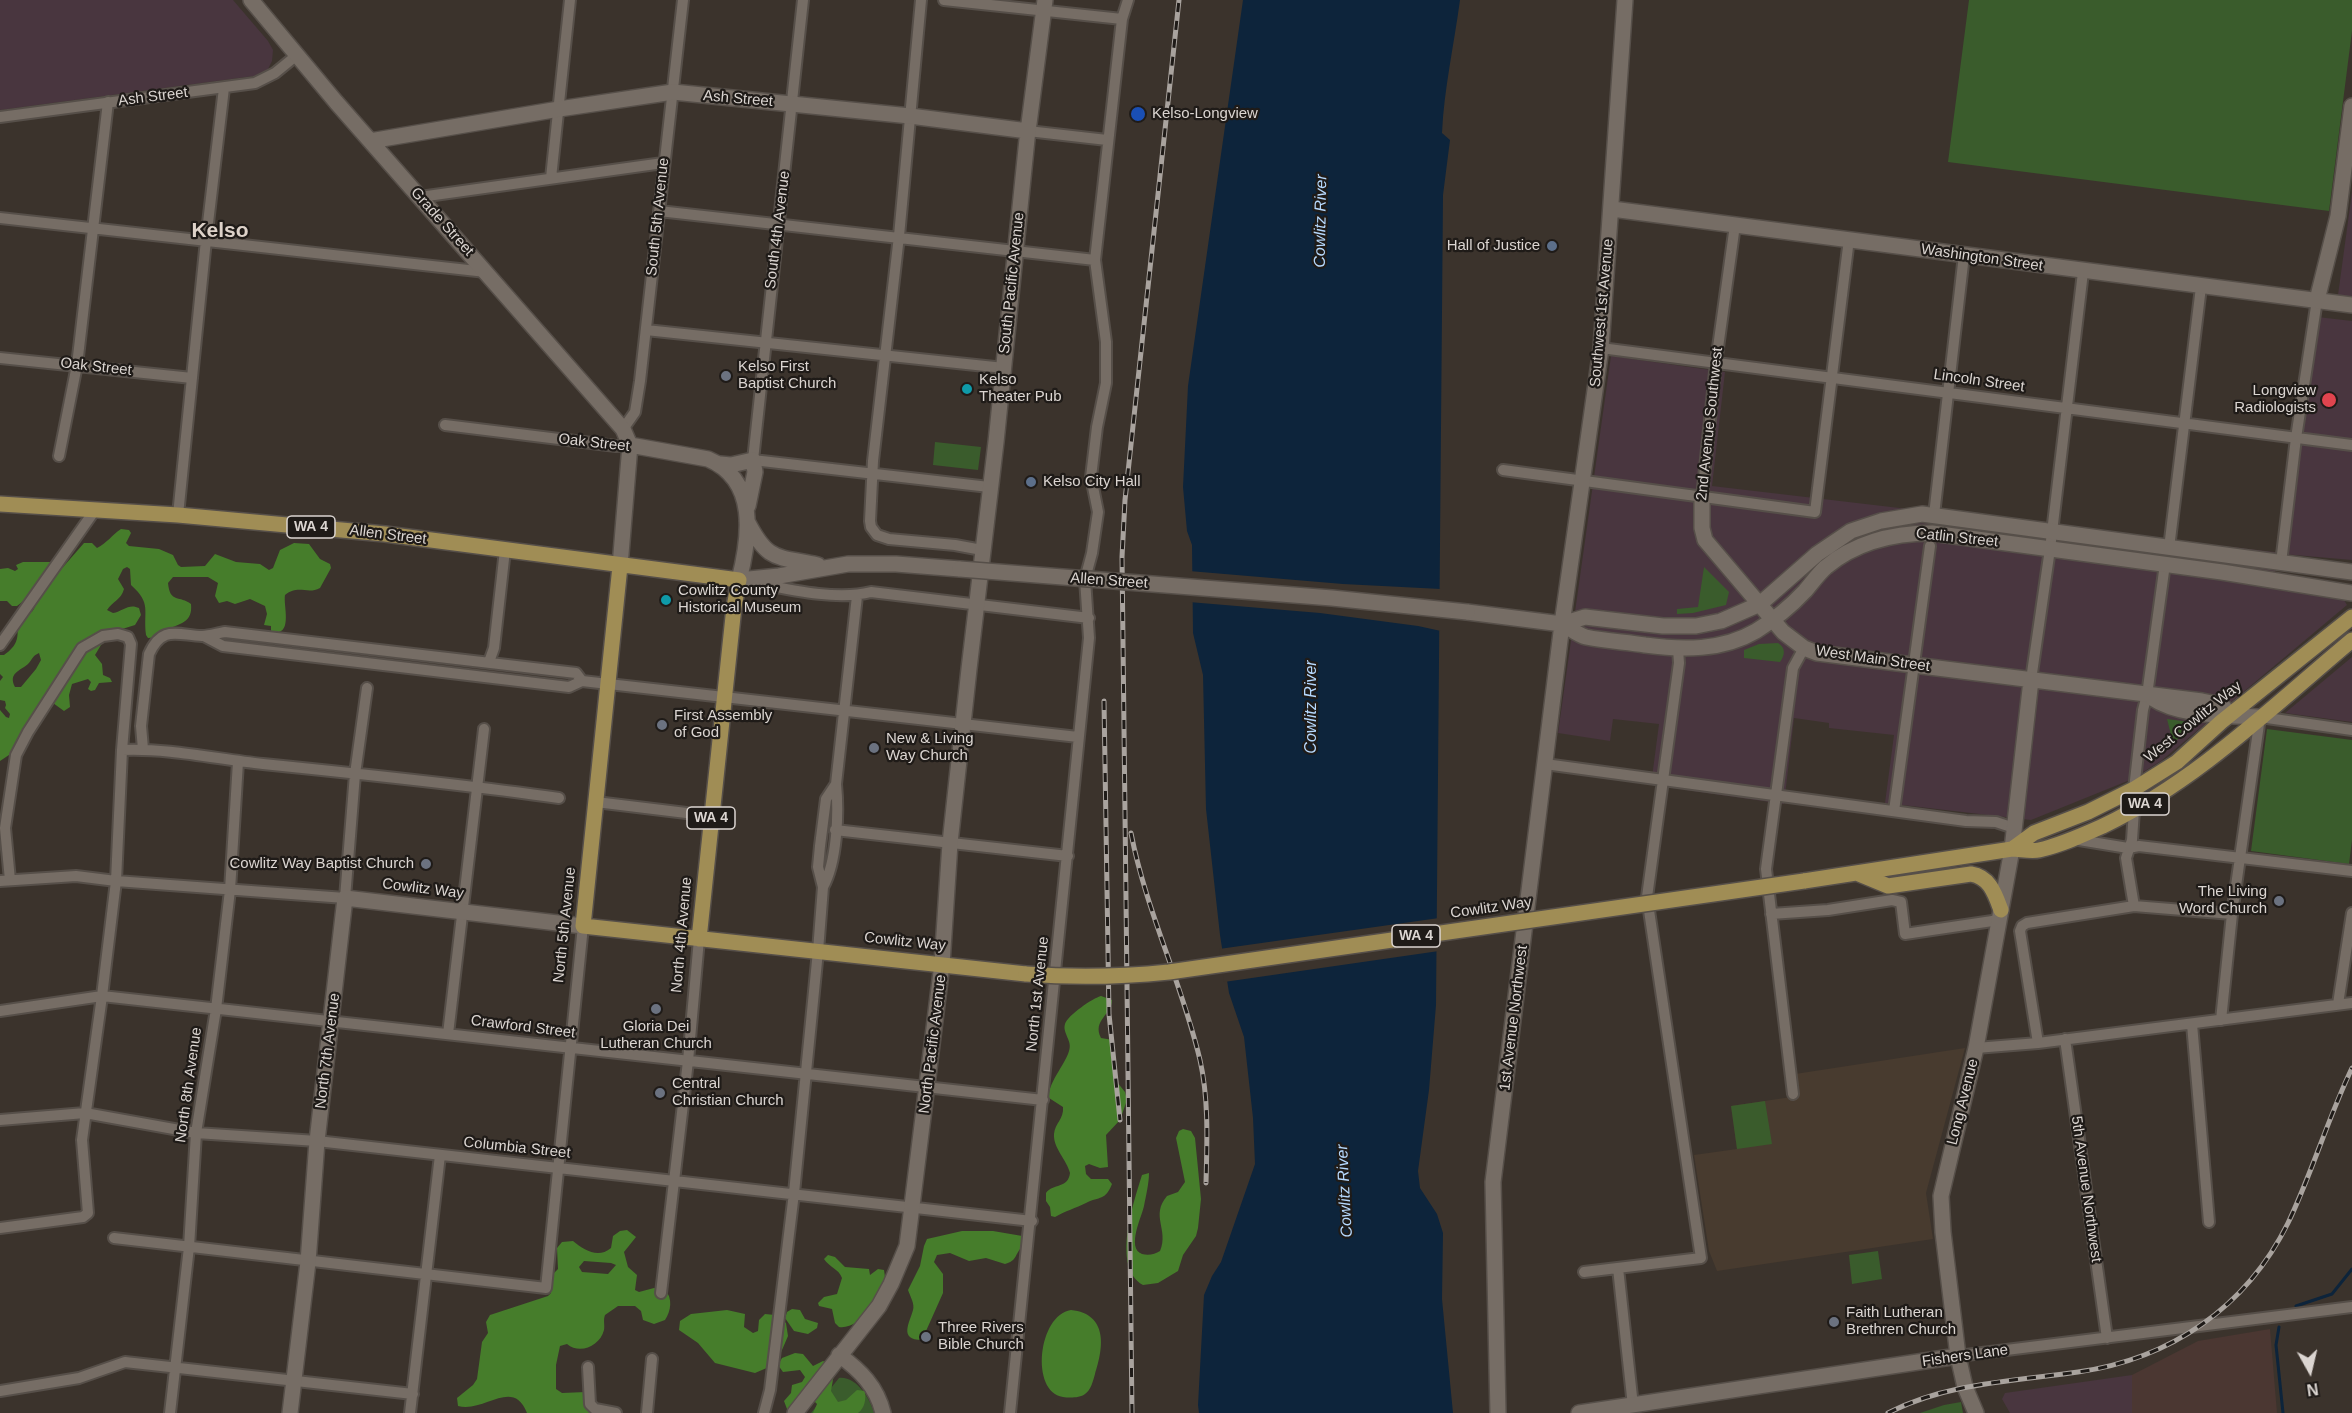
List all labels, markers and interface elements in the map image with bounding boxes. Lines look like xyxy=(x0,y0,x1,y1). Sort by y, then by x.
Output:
street label: Ash Street xyxy=(117,84,189,110)
street label: Ash Street xyxy=(702,87,774,111)
marker: Kelso-Longview xyxy=(1129,105,1147,123)
place label: Kelso-Longview xyxy=(1152,105,1258,123)
street label: South 5th Avenue xyxy=(643,157,673,277)
street label: South 4th Avenue xyxy=(762,170,794,290)
water label: Cowlitz River xyxy=(1311,174,1331,268)
street label: Grade Street xyxy=(407,184,477,260)
street label: South Pacific Avenue xyxy=(996,211,1028,355)
district label: Kelso xyxy=(191,218,249,244)
place label: Hall of Justice xyxy=(1447,237,1540,255)
street label: Southwest 1st Avenue xyxy=(1587,238,1617,388)
marker: Hall of Justice xyxy=(1545,239,1559,253)
street label: Washington Street xyxy=(1920,241,2044,275)
street label: 2nd Avenue Southwest xyxy=(1693,346,1727,502)
street label: Oak Street xyxy=(59,354,133,380)
place label: Kelso First Baptist Church xyxy=(738,358,836,393)
street label: Lincoln Street xyxy=(1932,366,2026,396)
marker: Kelso First Baptist Church xyxy=(719,369,733,383)
place label: Kelso Theater Pub xyxy=(979,371,1062,406)
marker: Kelso Theater Pub xyxy=(960,382,974,396)
place label: Longview Radiologists xyxy=(2234,382,2316,417)
marker: Longview Radiologists xyxy=(2320,391,2338,409)
street label: Oak Street xyxy=(557,430,631,456)
place label: Kelso City Hall xyxy=(1043,473,1141,491)
marker: Kelso City Hall xyxy=(1024,475,1038,489)
road number: WA 4 xyxy=(287,516,335,538)
street label: Allen Street xyxy=(348,521,428,549)
street label: Catlin Street xyxy=(1915,525,1999,551)
street label: Allen Street xyxy=(1070,569,1148,593)
place label: Cowlitz County Historical Museum xyxy=(678,582,801,617)
marker: Cowlitz County Historical Museum xyxy=(659,593,673,607)
street label: West Main Street xyxy=(1815,642,1931,676)
water label: Cowlitz River xyxy=(1302,660,1322,754)
street label: West Cowlitz Way xyxy=(2141,677,2245,767)
place label: First Assembly of God xyxy=(674,707,772,742)
marker: First Assembly of God xyxy=(655,718,669,732)
place label: New & Living Way Church xyxy=(886,730,974,765)
marker: New & Living Way Church xyxy=(867,741,881,755)
road number: WA 4 xyxy=(2121,793,2169,815)
road number: WA 4 xyxy=(687,807,735,829)
place label: Cowlitz Way Baptist Church xyxy=(230,855,414,873)
marker: Cowlitz Way Baptist Church xyxy=(419,857,433,871)
street label: North 5th Avenue xyxy=(550,866,580,984)
street label: Cowlitz Way xyxy=(381,875,465,903)
street label: North 4th Avenue xyxy=(668,876,696,994)
place label: The Living Word Church xyxy=(2179,883,2267,918)
street label: Cowlitz Way xyxy=(1449,893,1533,923)
marker: The Living Word Church xyxy=(2272,894,2286,908)
road number: WA 4 xyxy=(1392,925,1440,947)
street label: Cowlitz Way xyxy=(863,929,947,955)
street label: North 1st Avenue xyxy=(1023,936,1053,1052)
street label: 1st Avenue Northwest xyxy=(1496,944,1532,1092)
street label: North Pacific Avenue xyxy=(916,974,950,1114)
street label: North 7th Avenue xyxy=(312,992,344,1110)
marker: Gloria Dei Lutheran Church xyxy=(649,1002,663,1016)
street label: Crawford Street xyxy=(470,1012,576,1042)
place label: Gloria Dei Lutheran Church xyxy=(600,1018,712,1053)
street label: North 8th Avenue xyxy=(172,1026,206,1144)
street label: Long Avenue xyxy=(1944,1057,1982,1147)
place label: Central Christian Church xyxy=(672,1075,784,1110)
marker: Central Christian Church xyxy=(653,1086,667,1100)
street label: 5th Avenue Northwest xyxy=(2067,1115,2105,1263)
street label: Columbia Street xyxy=(463,1133,571,1163)
water label: Cowlitz River xyxy=(1333,1144,1357,1238)
place label: Faith Lutheran Brethren Church xyxy=(1846,1304,1956,1339)
marker: Faith Lutheran Brethren Church xyxy=(1827,1315,1841,1329)
place label: Three Rivers Bible Church xyxy=(938,1319,1024,1354)
marker: Three Rivers Bible Church xyxy=(919,1330,933,1344)
street label: Fishers Lane xyxy=(1921,1341,2009,1371)
north arrow xyxy=(2280,1341,2340,1401)
text: N xyxy=(2306,1380,2319,1399)

